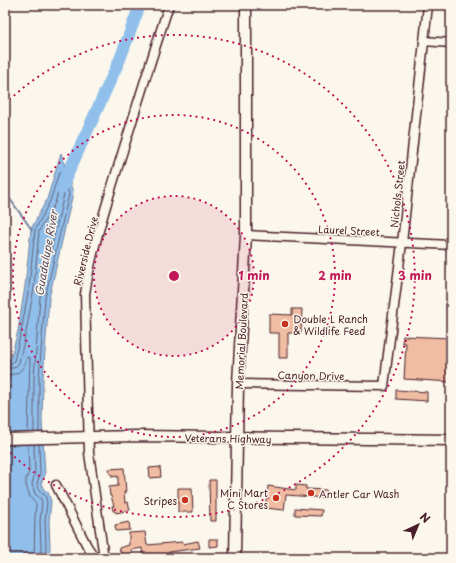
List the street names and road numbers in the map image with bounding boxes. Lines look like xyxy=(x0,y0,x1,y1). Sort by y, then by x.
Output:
street label: Nichols Street xyxy=(386,159,408,229)
street label: Riverside Drive xyxy=(69,215,101,287)
street label: Laurel Street xyxy=(318,221,380,239)
street label: Memorial Boulevard xyxy=(231,292,251,390)
street label: Canyon Drive xyxy=(278,367,344,384)
street label: Veterans Highway xyxy=(184,430,271,447)

